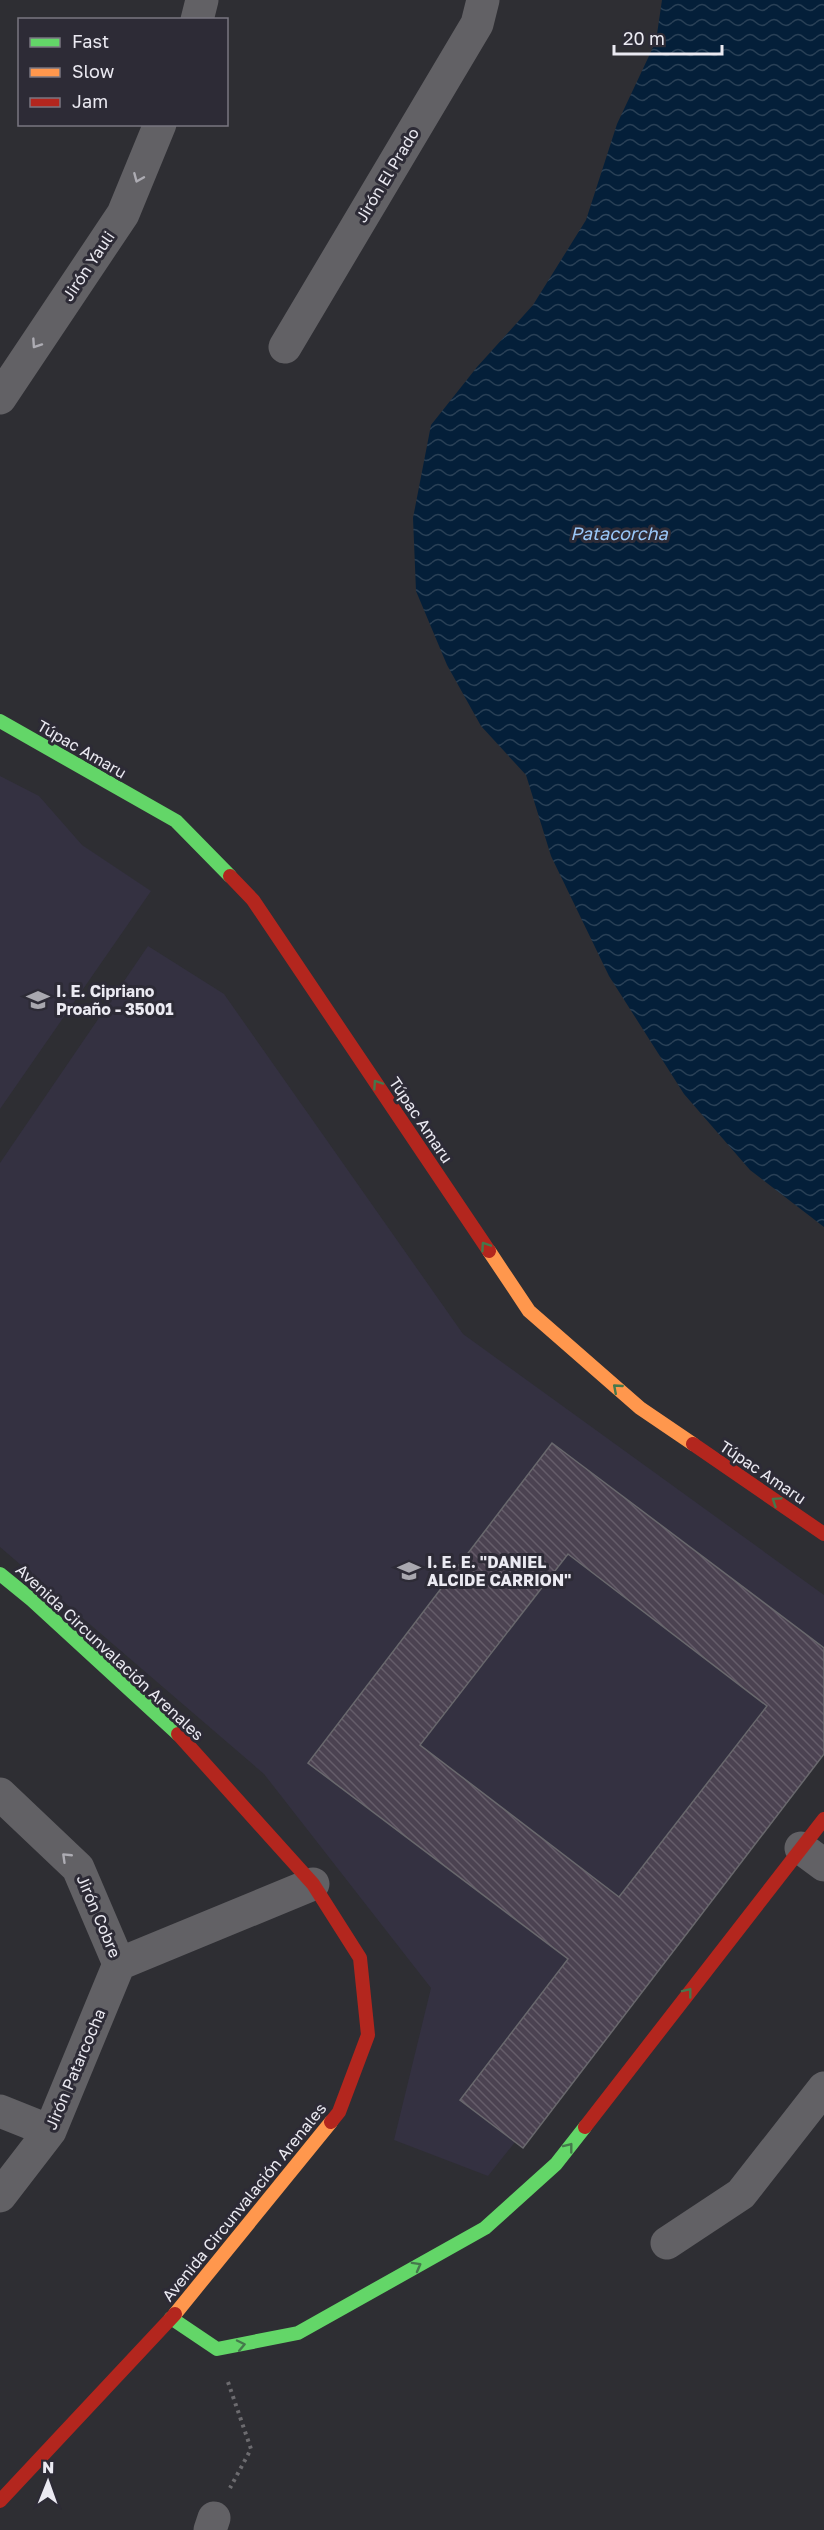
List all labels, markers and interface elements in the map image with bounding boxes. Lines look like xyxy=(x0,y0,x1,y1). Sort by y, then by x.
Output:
legend xyxy=(18,18,228,126)
scale bar xyxy=(614,18,722,56)
text: 20 m xyxy=(623,27,665,49)
text: Fast xyxy=(72,30,109,52)
text: Slow xyxy=(72,60,115,82)
text: Jam xyxy=(72,90,108,112)
street label: Jirón El Prado xyxy=(351,124,423,226)
one-way arrow xyxy=(133,172,145,183)
street label: Jirón Yauli xyxy=(57,227,119,305)
one-way arrow xyxy=(32,338,43,349)
water label: Patacorcha xyxy=(570,522,669,544)
street label: Túpac Amaru xyxy=(34,715,130,783)
place label: I. E. Cipriano Proaño - 35001 xyxy=(56,981,174,1019)
school or university icon: I. E. Cipriano Proaño - 35001 xyxy=(25,987,51,1013)
street label: Túpac Amaru xyxy=(385,1073,457,1167)
one-way arrow xyxy=(372,1080,384,1090)
one-way arrow xyxy=(481,1242,493,1252)
one-way arrow xyxy=(613,1384,624,1395)
street label: Túpac Amaru xyxy=(716,1436,810,1508)
one-way arrow xyxy=(771,1497,782,1508)
place label: I. E. E. "DANIEL ALCIDE CARRION" xyxy=(427,1552,571,1590)
school or university icon: I. E. E. "DANIEL ALCIDE CARRION" xyxy=(396,1558,422,1584)
street label: Avenida Circunvalación Arenales xyxy=(12,1560,208,1744)
one-way arrow xyxy=(63,1853,74,1864)
street label: Jirón Cobre xyxy=(73,1871,125,1961)
one-way arrow xyxy=(681,1988,692,1999)
street label: Jirón Patarcocha xyxy=(41,2006,109,2132)
street label: Avenida Circunvalación Arenales xyxy=(158,2099,330,2305)
one-way arrow xyxy=(562,2143,573,2154)
one-way arrow xyxy=(411,2262,421,2273)
one-way arrow xyxy=(235,2339,245,2352)
north arrow xyxy=(18,2452,78,2512)
text: N xyxy=(42,2457,55,2477)

